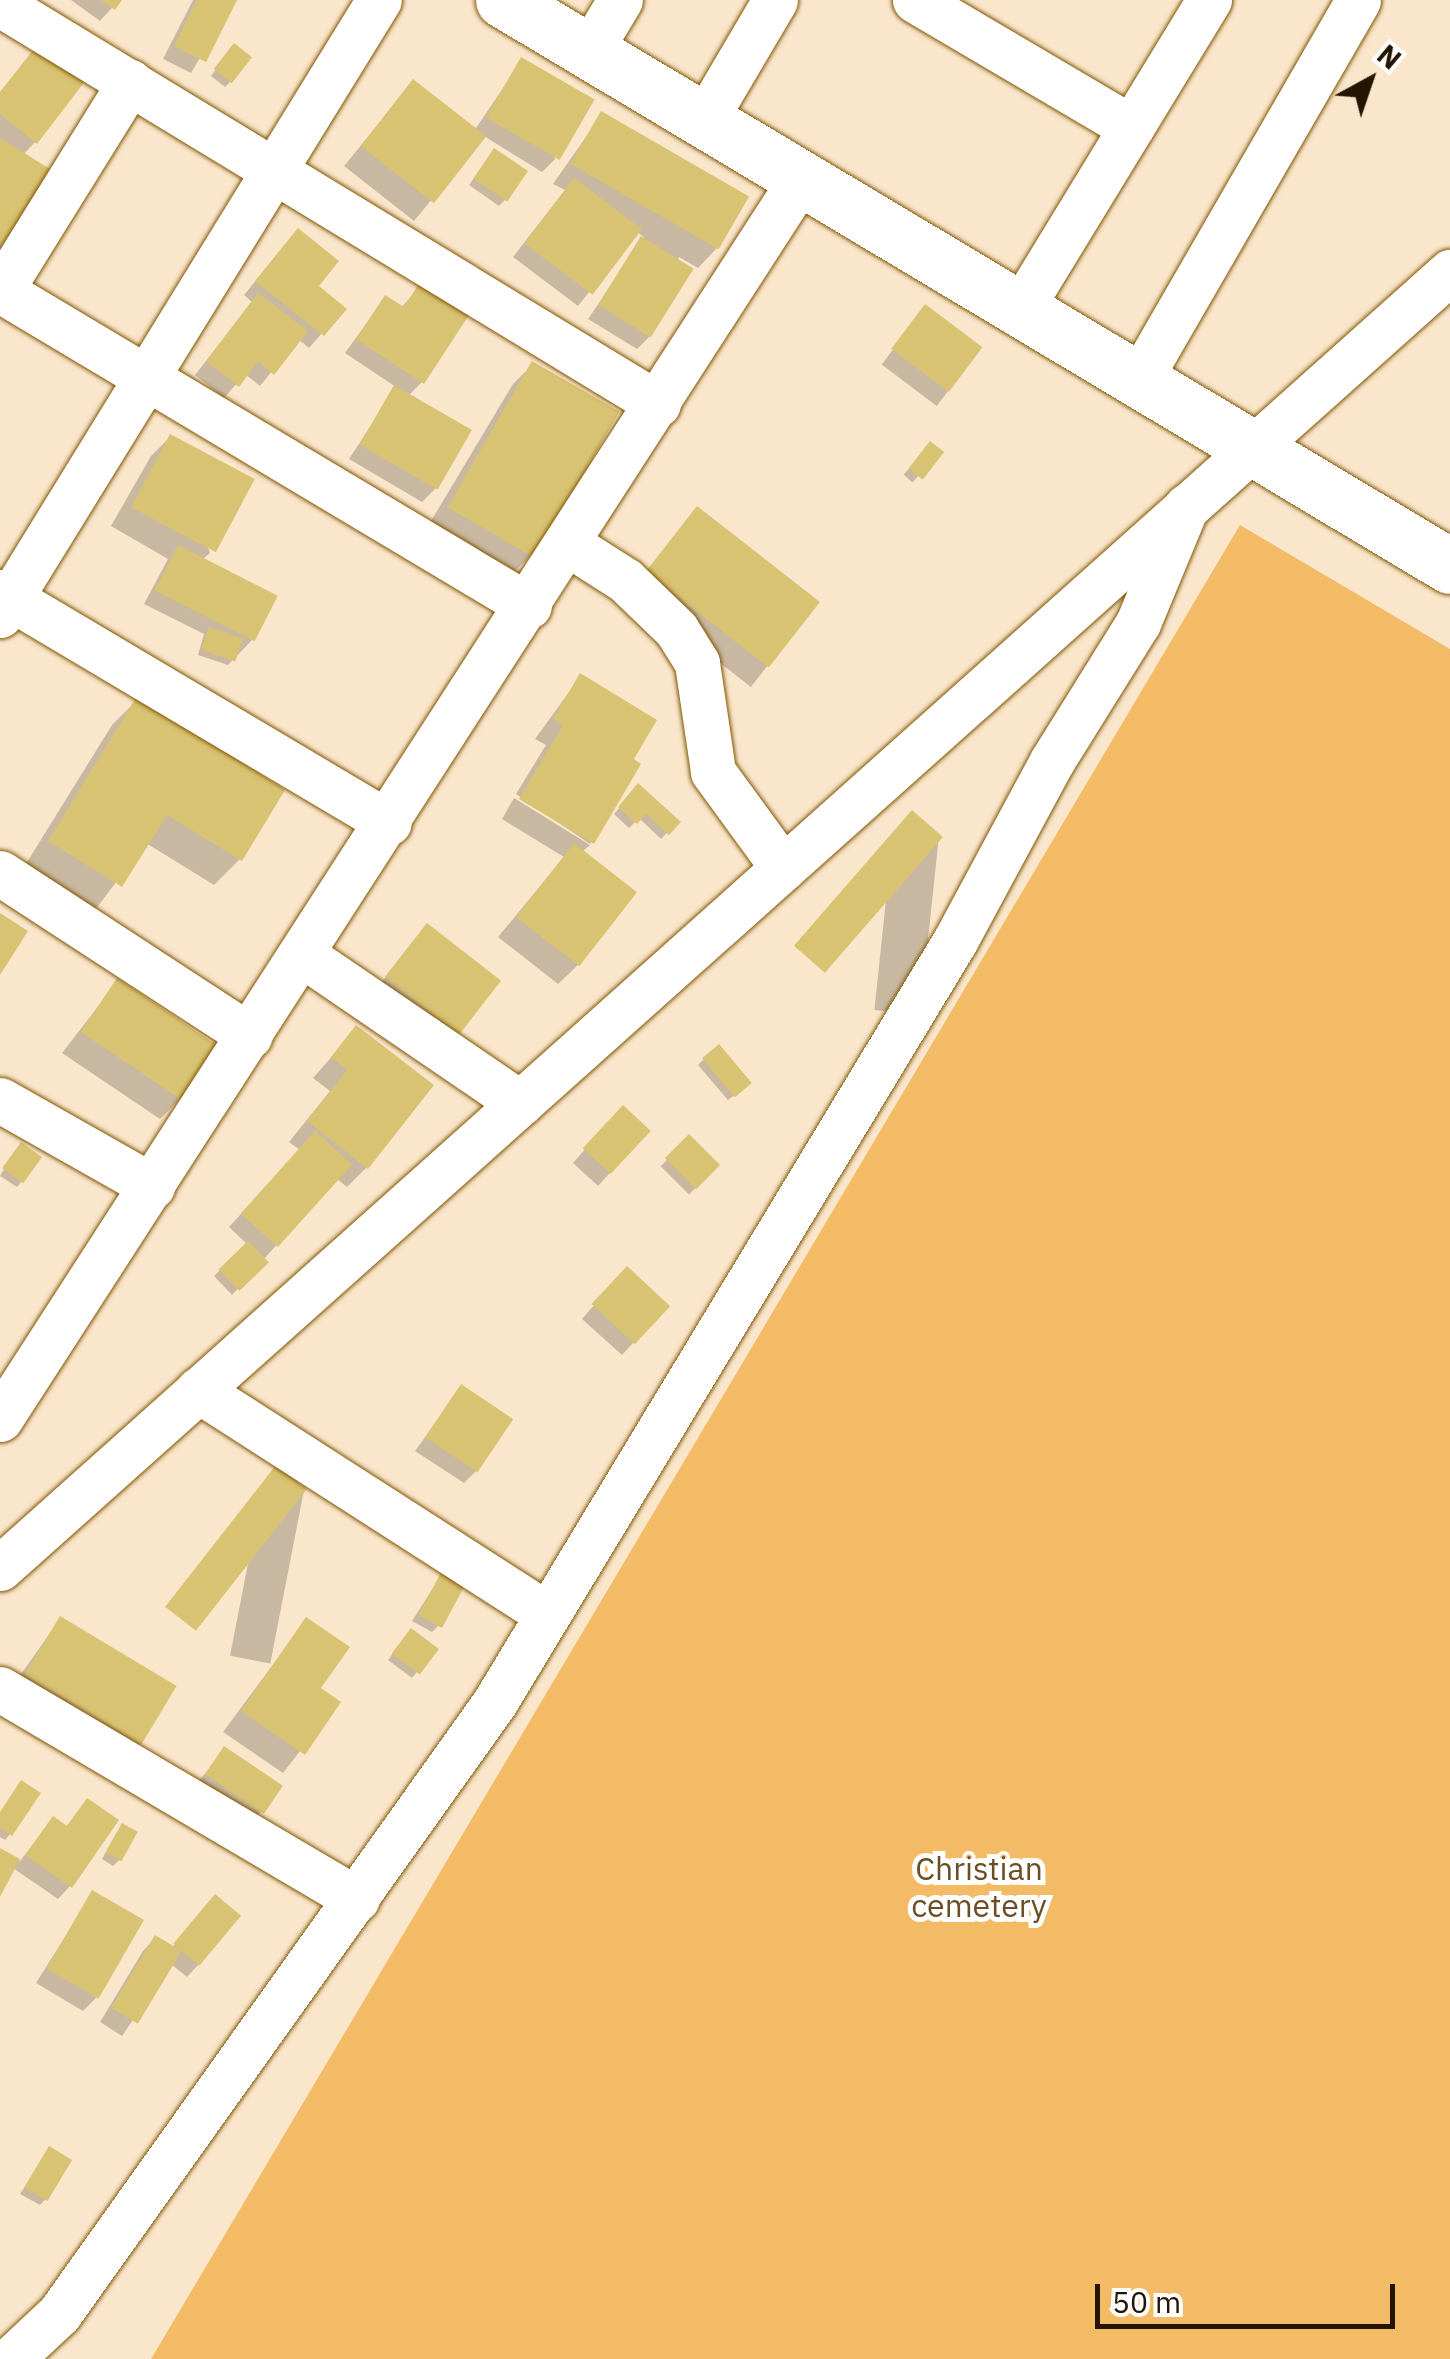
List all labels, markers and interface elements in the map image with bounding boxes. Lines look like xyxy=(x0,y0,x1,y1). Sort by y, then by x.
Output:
north arrow xyxy=(1320,30,1420,130)
text: N xyxy=(1370,36,1409,77)
park label: Christian cemetery xyxy=(911,1850,1047,1925)
scale bar xyxy=(1100,2264,1400,2326)
text: 50 m xyxy=(1112,2282,1181,2321)

